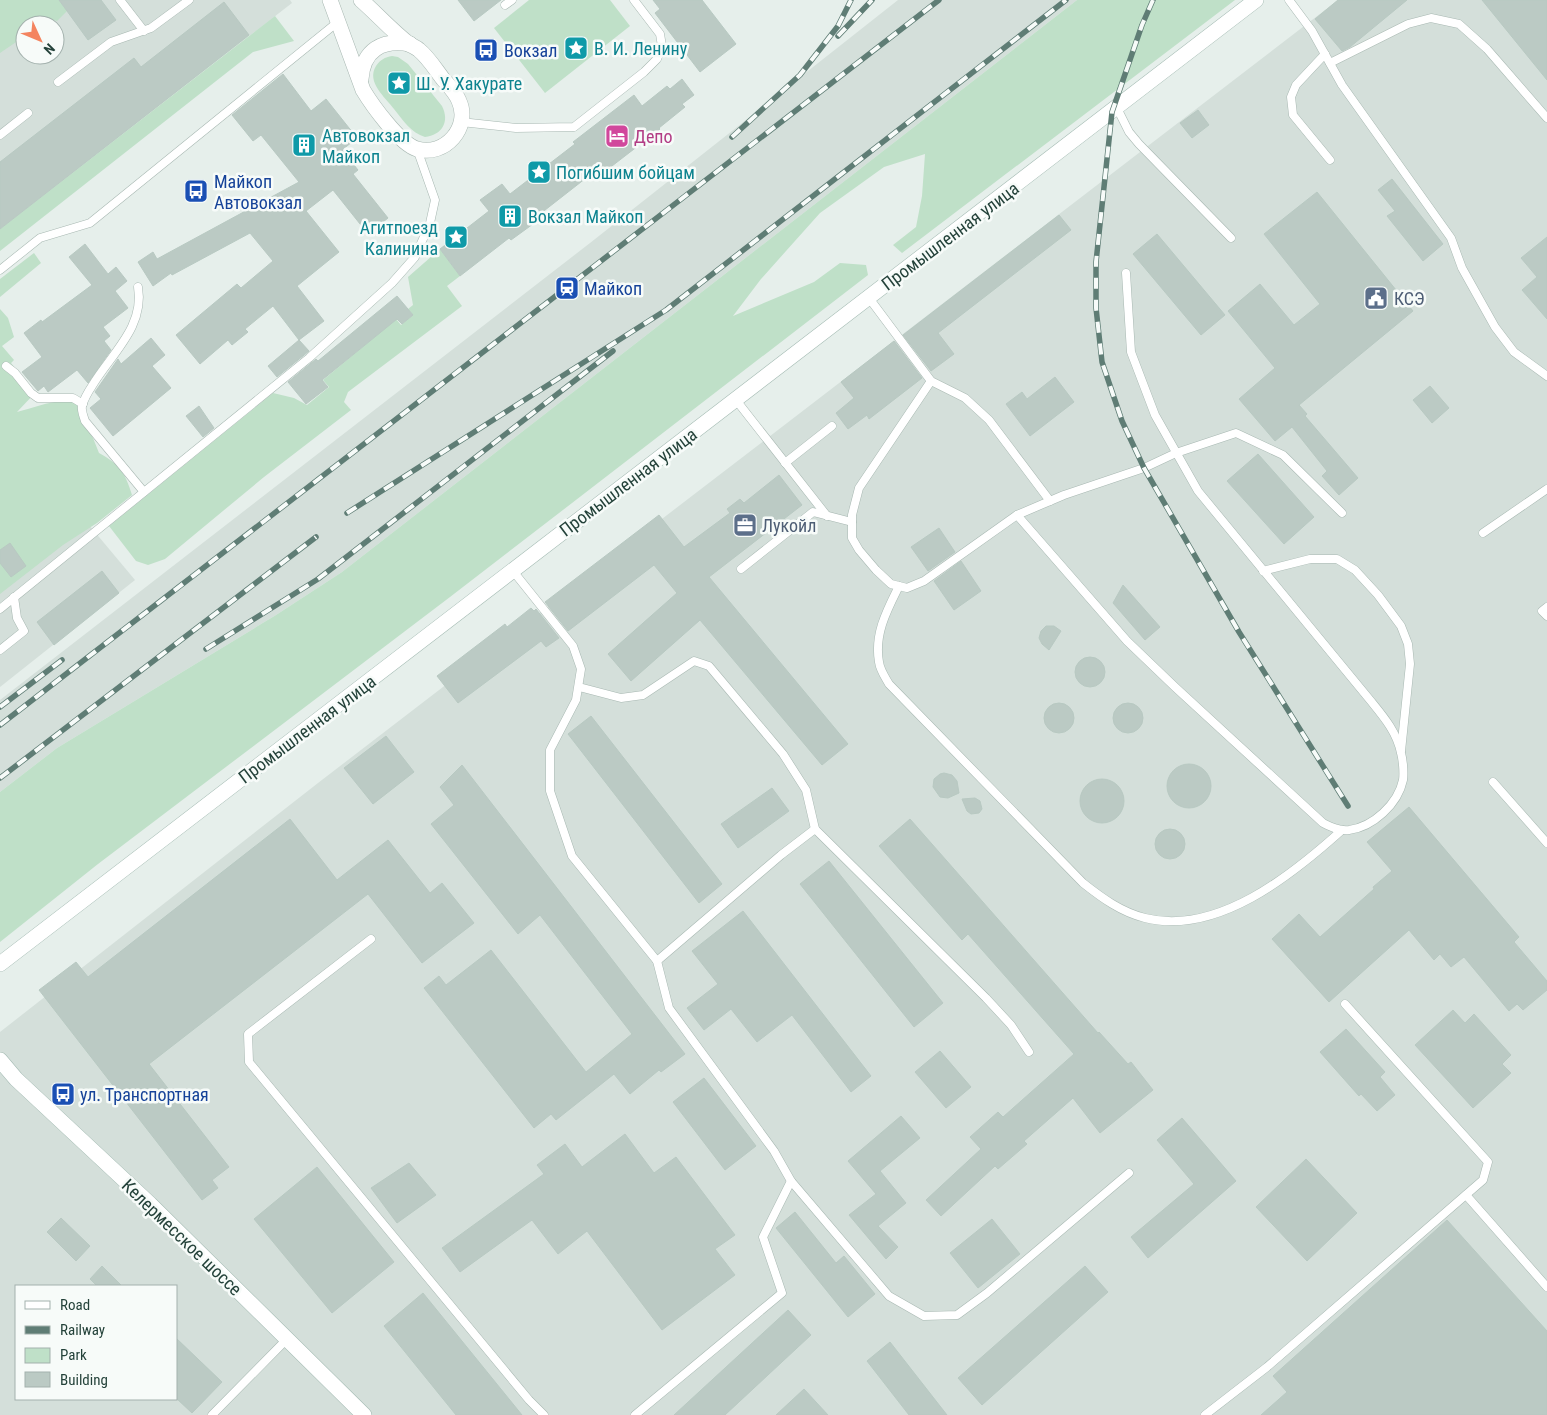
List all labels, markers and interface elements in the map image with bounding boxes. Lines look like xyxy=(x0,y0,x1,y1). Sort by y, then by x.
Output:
north arrow xyxy=(15,15,65,65)
place icon: В. И. Ленину xyxy=(563,35,589,61)
bus stop icon: Вокзал xyxy=(473,37,499,63)
place label: В. И. Ленину xyxy=(594,38,688,59)
text: N xyxy=(41,40,58,58)
place label: Вокзал xyxy=(504,40,557,61)
place icon: Ш. У. Хакурате xyxy=(386,70,412,96)
place label: Ш. У. Хакурате xyxy=(416,73,522,94)
hotel icon: Депо xyxy=(604,123,630,149)
place label: Автовокзал Майкоп xyxy=(322,125,410,167)
place label: Депо xyxy=(634,126,673,147)
building icon: Автовокзал Майкоп xyxy=(291,132,317,158)
place icon: Погибшим бойцам xyxy=(526,159,552,185)
place label: Погибшим бойцам xyxy=(556,162,695,183)
place label: Майкоп Автовокзал xyxy=(214,171,302,213)
street label: Промышленная улица xyxy=(877,177,1023,295)
bus stop icon: Майкоп Автовокзал xyxy=(183,178,209,204)
building icon: Вокзал Майкоп xyxy=(497,203,523,229)
place label: Вокзал Майкоп xyxy=(528,206,644,227)
place label: Агитпоезд Калинина xyxy=(360,217,438,259)
place icon: Агитпоезд Калинина xyxy=(443,224,469,250)
station icon: Майкоп xyxy=(554,275,580,301)
place label: Майкоп xyxy=(584,278,642,299)
public building icon: КСЭ xyxy=(1363,285,1389,311)
place label: КСЭ xyxy=(1394,288,1425,309)
street label: Промышленная улица xyxy=(555,423,701,541)
office icon: Лукойл xyxy=(732,512,758,538)
place label: Лукойл xyxy=(762,515,816,536)
street label: Промышленная улица xyxy=(234,670,380,788)
bus stop icon: ул. Транспортная xyxy=(50,1081,76,1107)
place label: ул. Транспортная xyxy=(80,1084,209,1105)
street label: Келермесское шоссе xyxy=(118,1174,246,1300)
legend xyxy=(15,1285,178,1400)
text: Road xyxy=(60,1296,90,1314)
text: Railway xyxy=(60,1321,105,1339)
text: Park xyxy=(60,1346,87,1364)
text: Building xyxy=(60,1371,108,1389)

